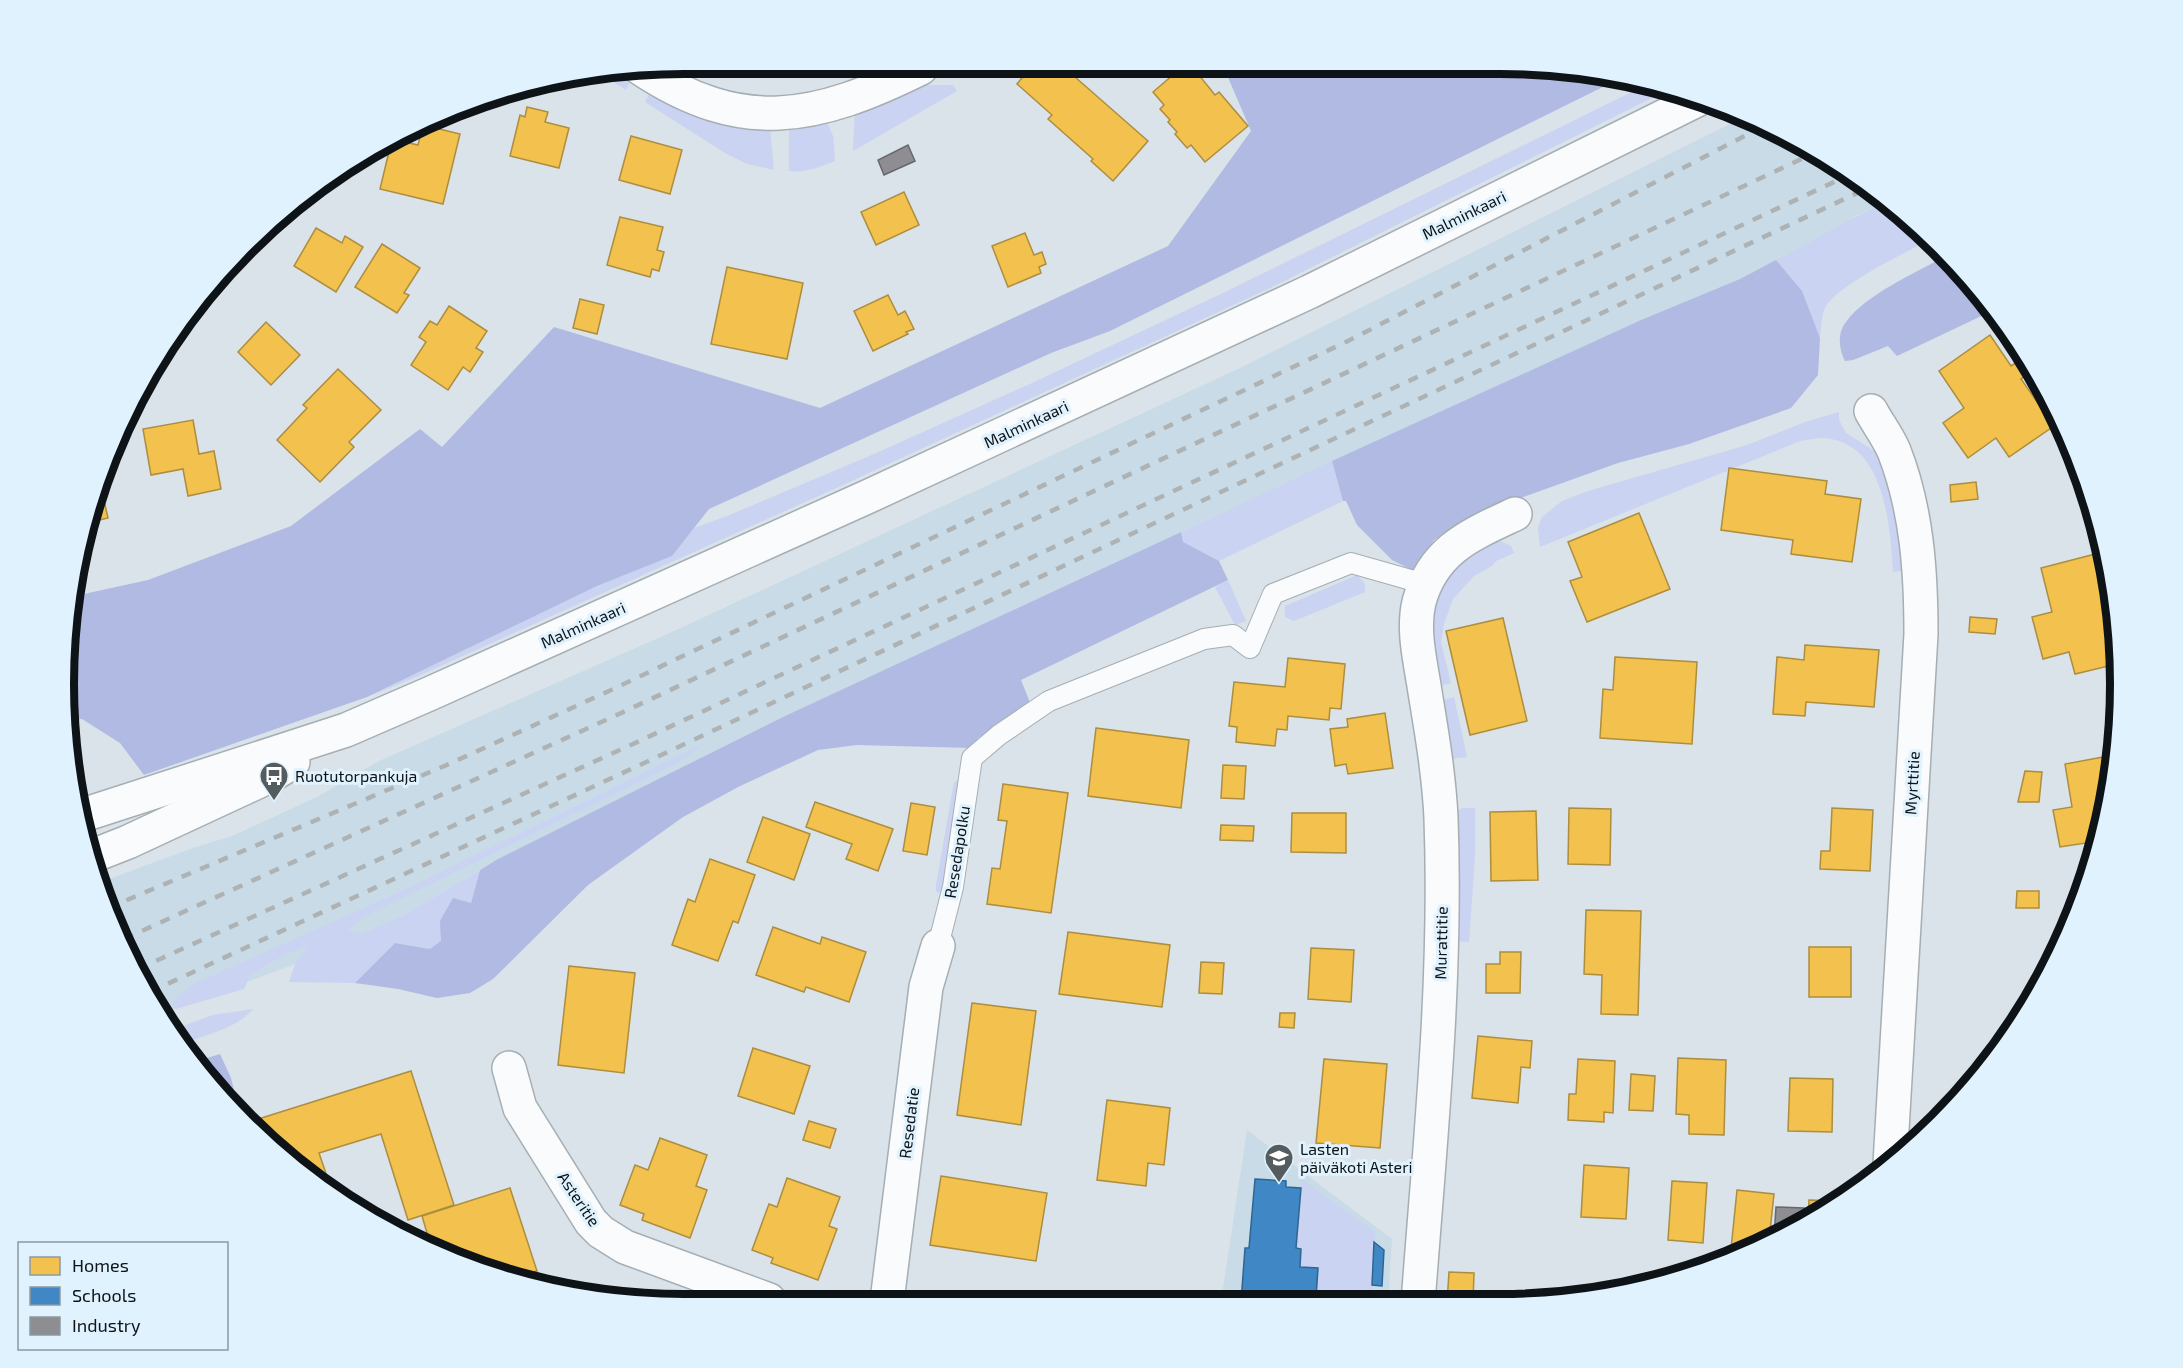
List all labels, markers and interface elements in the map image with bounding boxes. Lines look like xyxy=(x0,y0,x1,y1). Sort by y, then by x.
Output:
street label: Malminkaari xyxy=(1419,186,1509,243)
street label: Malminkaari xyxy=(981,396,1071,451)
street label: Malminkaari xyxy=(537,597,628,652)
street label: Myrttitie xyxy=(1900,751,1923,815)
bus stop icon: Ruotutorpankuja xyxy=(258,760,290,802)
place label: Ruotutorpankuja xyxy=(295,766,417,786)
street label: Resedapolku xyxy=(940,804,973,900)
street label: Murattitie xyxy=(1430,906,1451,980)
street label: Resedatie xyxy=(895,1086,922,1160)
place label: Lasten päiväkoti Asteri xyxy=(1300,1139,1413,1176)
school or university icon: Lasten päiväkoti Asteri xyxy=(1263,1142,1295,1184)
street label: Asteritie xyxy=(554,1168,605,1230)
legend xyxy=(18,1242,228,1350)
text: Homes xyxy=(72,1254,129,1276)
text: Schools xyxy=(72,1284,136,1306)
text: Industry xyxy=(72,1314,141,1336)

